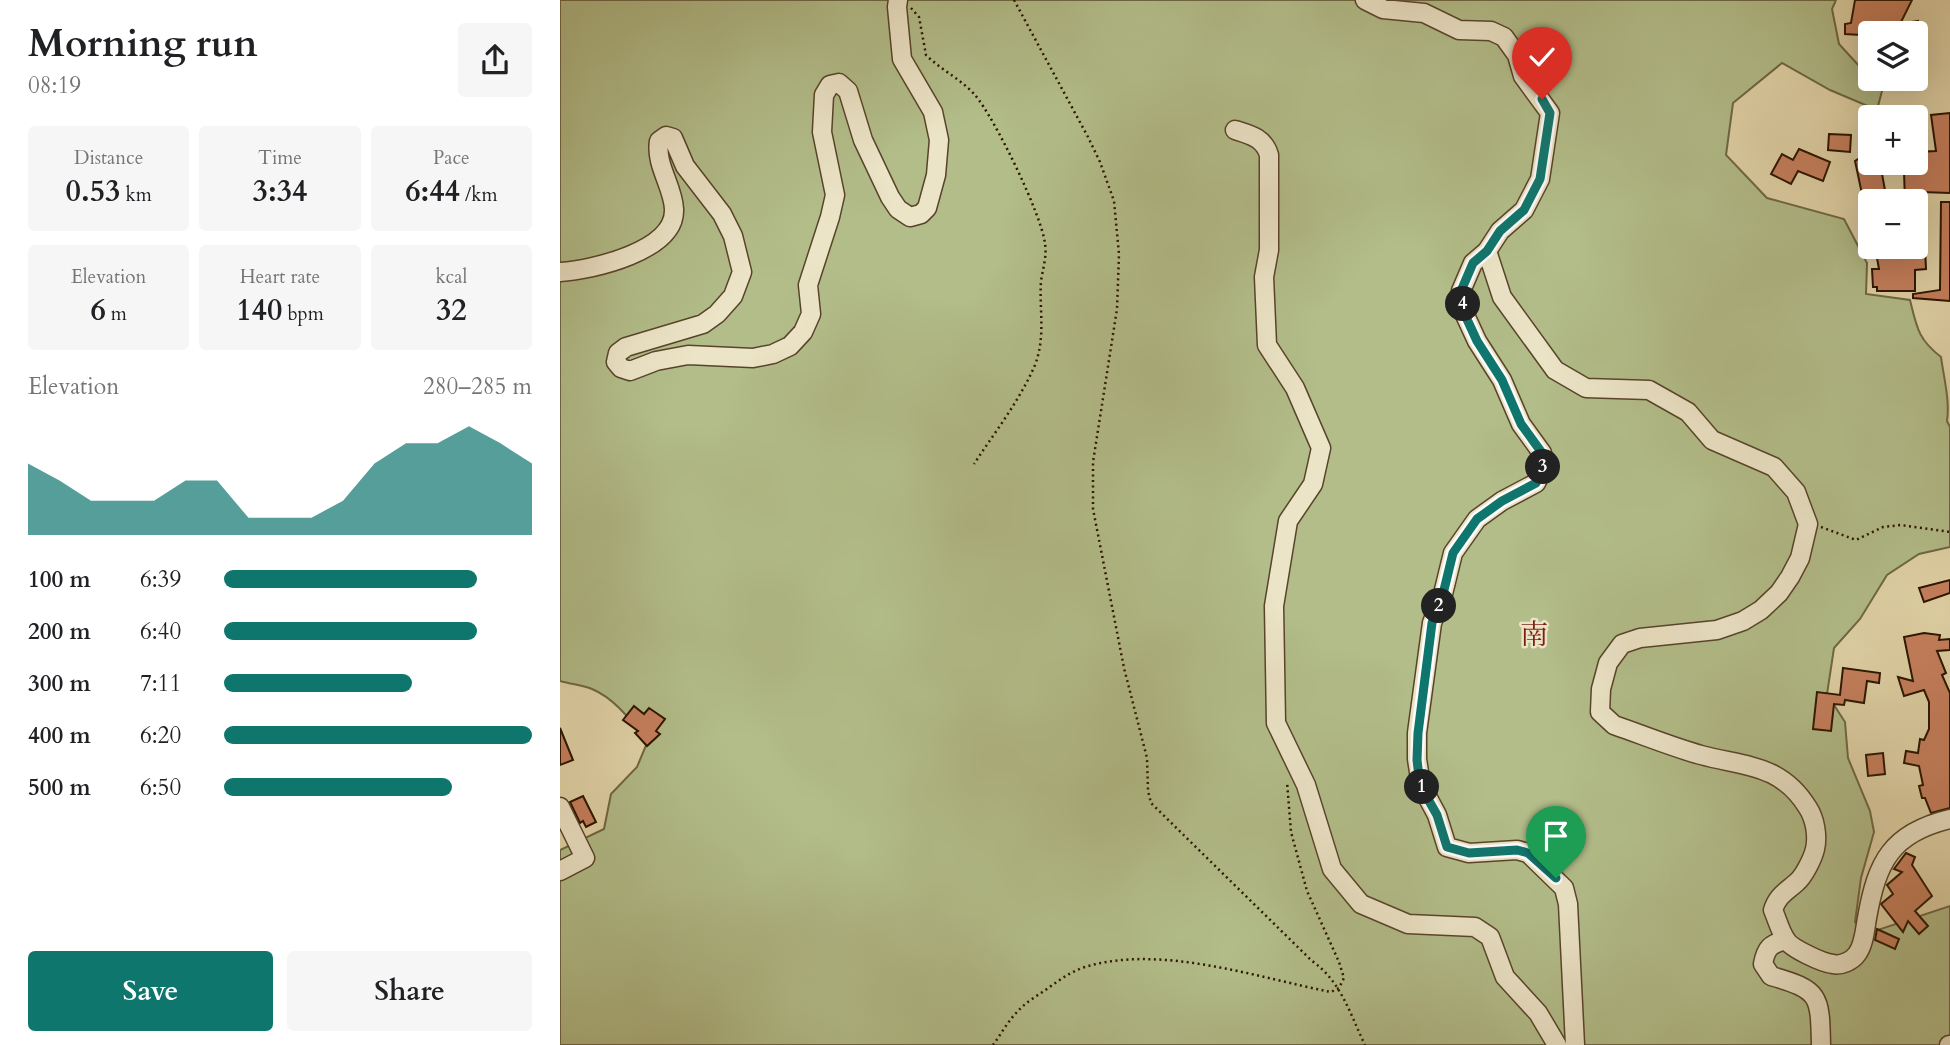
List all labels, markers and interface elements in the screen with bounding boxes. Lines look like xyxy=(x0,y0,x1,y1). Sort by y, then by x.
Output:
text: Morning run xyxy=(28,18,258,70)
map controls xyxy=(1858,21,1928,259)
button: layers xyxy=(1858,21,1928,91)
button: share xyxy=(458,23,532,97)
pin xyxy=(1512,27,1572,99)
icon: check xyxy=(1523,38,1561,76)
text: 08:19 xyxy=(28,70,81,101)
button: + xyxy=(1858,105,1928,175)
text: Distance xyxy=(74,145,143,171)
text: Time xyxy=(258,145,302,171)
text: Pace xyxy=(433,145,470,171)
text: 0.53 xyxy=(66,171,120,212)
text: 3:34 xyxy=(253,171,307,212)
text: 6:44 xyxy=(405,171,460,212)
text: km xyxy=(120,182,152,208)
text: /km xyxy=(460,182,497,208)
button: − xyxy=(1858,189,1928,259)
text: Elevation xyxy=(71,264,146,290)
text: Heart rate xyxy=(240,264,320,290)
text: kcal xyxy=(435,264,467,290)
pin: 4 xyxy=(1446,286,1480,322)
text: 6 xyxy=(90,290,106,331)
text: 140 xyxy=(236,290,282,331)
text: 32 xyxy=(436,290,467,331)
text: 4 xyxy=(1458,290,1467,316)
text: m xyxy=(106,301,127,327)
text: bpm xyxy=(282,301,324,327)
text: Elevation xyxy=(28,371,119,402)
text: 280–285 m xyxy=(423,371,532,402)
pin: 3 xyxy=(1525,449,1560,484)
text: 3 xyxy=(1538,453,1547,479)
text: 100 m xyxy=(28,564,91,595)
text: 6:39 xyxy=(140,564,181,595)
pin: 2 xyxy=(1422,588,1456,624)
text: 2 xyxy=(1434,592,1443,618)
text: 200 m xyxy=(28,616,91,647)
text: 6:40 xyxy=(140,616,181,647)
district label: 南 xyxy=(1520,616,1548,654)
text: 300 m xyxy=(28,668,91,699)
text: 7:11 xyxy=(140,668,181,699)
text: 400 m xyxy=(28,720,91,751)
text: 6:20 xyxy=(140,720,181,751)
pin: 1 xyxy=(1404,770,1440,804)
text: 500 m xyxy=(28,772,91,803)
text: 6:50 xyxy=(140,772,181,803)
text: 1 xyxy=(1417,773,1426,799)
pin xyxy=(1526,806,1586,878)
icon: arrive xyxy=(1537,817,1575,855)
button: Save xyxy=(28,951,273,1031)
button: Share xyxy=(287,951,532,1031)

